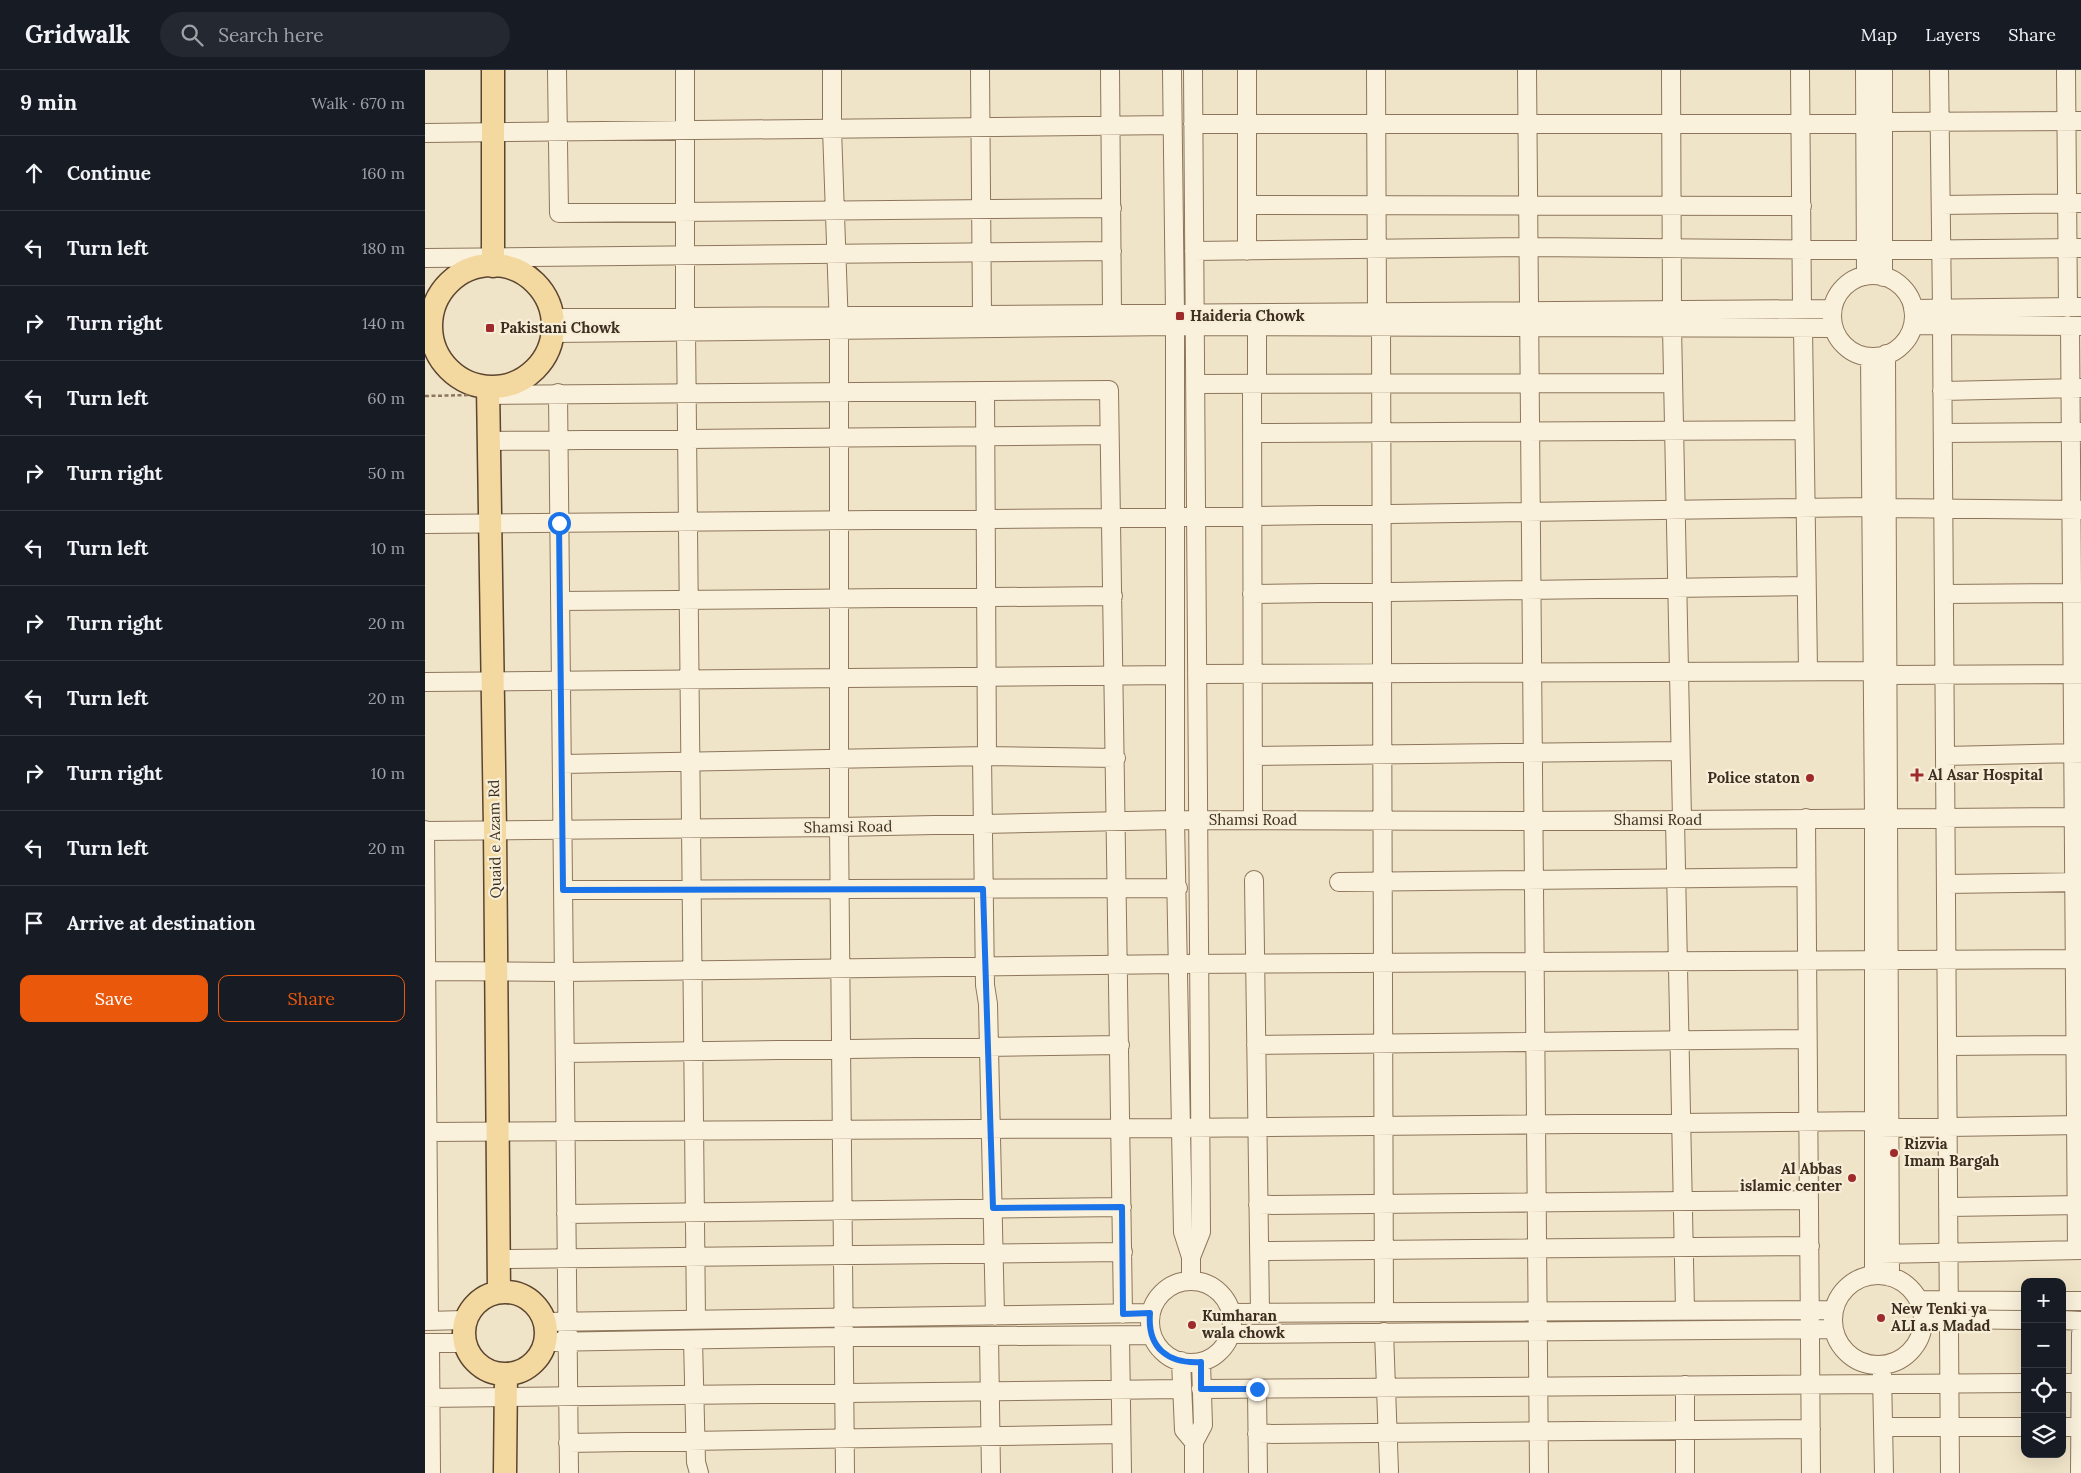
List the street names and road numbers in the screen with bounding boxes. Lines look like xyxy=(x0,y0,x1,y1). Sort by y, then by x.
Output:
street label: Quaid e Azam Rd xyxy=(484,779,505,899)
street label: Shamsi Road xyxy=(1209,810,1297,829)
street label: Shamsi Road xyxy=(1614,810,1702,829)
street label: Shamsi Road xyxy=(804,816,892,837)

